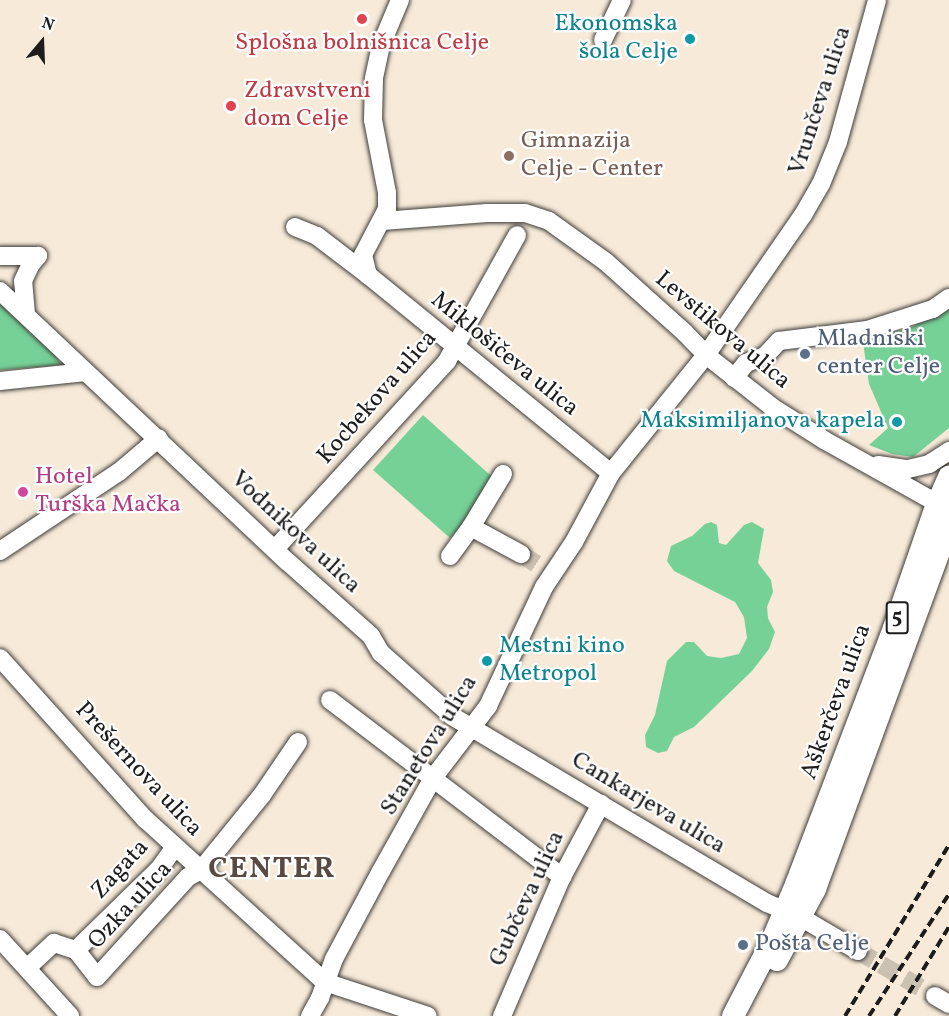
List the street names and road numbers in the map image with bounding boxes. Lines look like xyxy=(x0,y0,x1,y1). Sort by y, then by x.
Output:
street label: Vrunčeva ulica xyxy=(783,23,859,179)
street label: Levstikova ulica xyxy=(648,266,796,396)
street label: Miklošičeva ulica xyxy=(424,287,584,423)
street label: Kocbekova ulica xyxy=(312,325,444,471)
street label: Vodnikova ulica xyxy=(224,465,366,601)
road number: 5 xyxy=(885,599,909,637)
street label: Aškerčeva ulica xyxy=(796,620,878,784)
street label: Stanetova ulica xyxy=(375,670,485,822)
street label: Prešernova ulica xyxy=(68,697,208,843)
street label: Cankarjeva ulica xyxy=(566,747,730,861)
street label: Gubčeva ulica xyxy=(484,827,572,971)
street label: Zagata xyxy=(86,834,156,906)
street label: Ozka ulica xyxy=(83,856,179,956)

